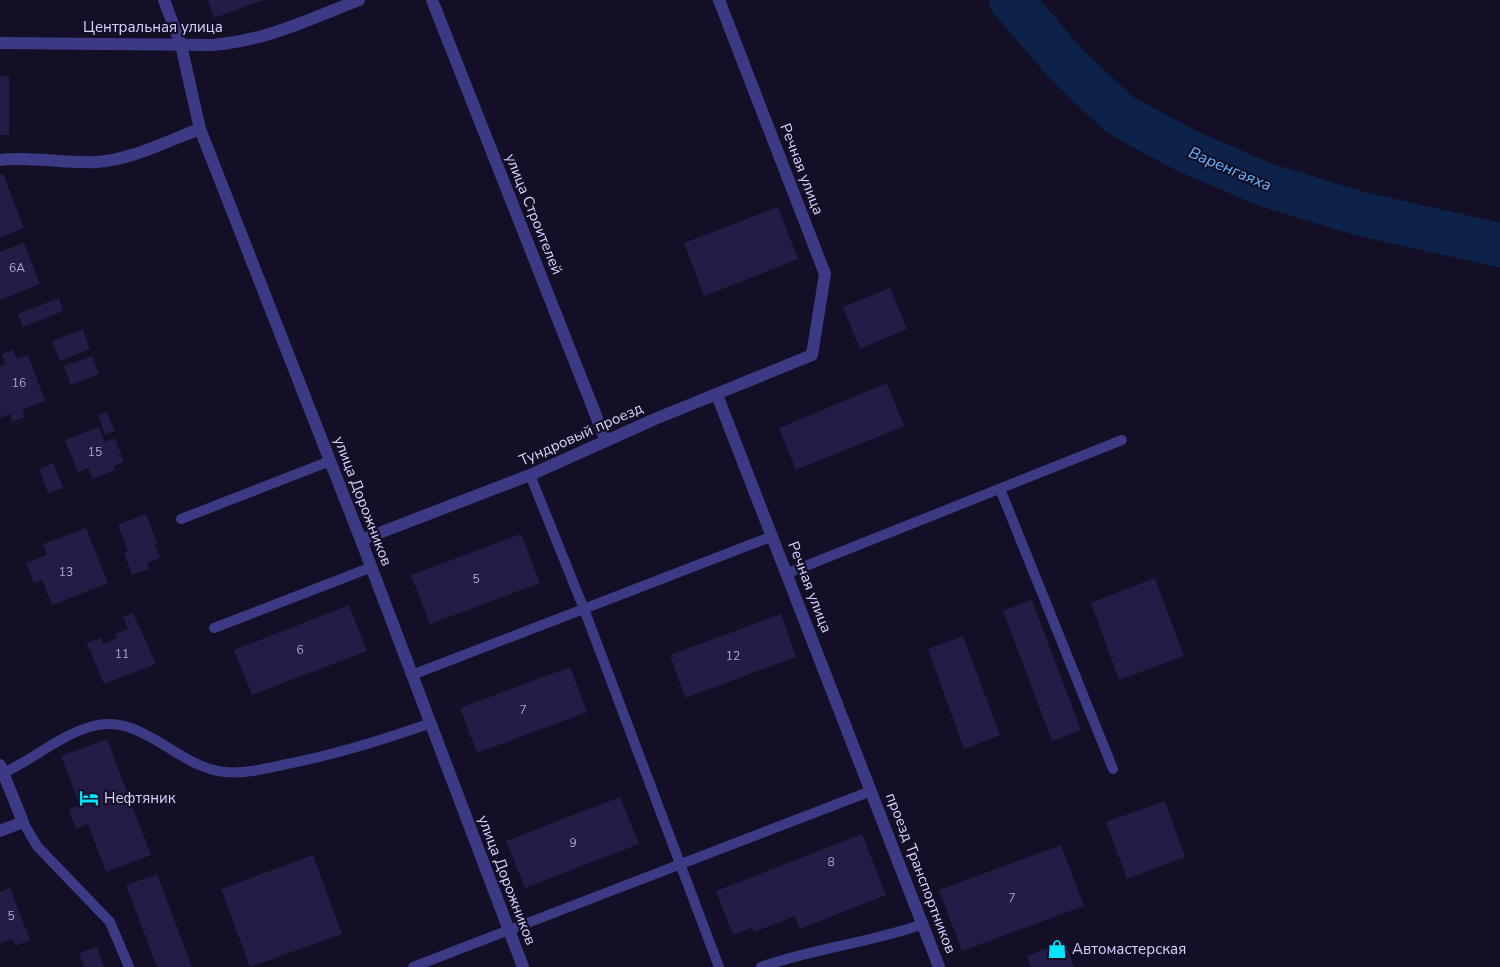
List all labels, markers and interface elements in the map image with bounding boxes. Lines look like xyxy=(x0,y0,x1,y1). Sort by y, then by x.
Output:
street label: Центральная улица xyxy=(83,17,223,37)
street label: Речная улица xyxy=(775,120,829,218)
water label: Варенгаяха xyxy=(1185,142,1275,196)
street label: улица Строителей xyxy=(501,151,567,277)
house number: 6А xyxy=(9,260,25,276)
house number: 16 xyxy=(12,375,26,391)
street label: Тундровый проезд xyxy=(516,398,646,470)
street label: улица Дорожников xyxy=(329,433,397,569)
house number: 15 xyxy=(88,444,102,460)
street label: Речная улица xyxy=(783,538,837,636)
house number: 13 xyxy=(59,564,73,580)
house number: 5 xyxy=(472,571,480,587)
house number: 6 xyxy=(296,642,304,658)
house number: 11 xyxy=(115,646,129,662)
house number: 12 xyxy=(726,648,740,664)
house number: 7 xyxy=(519,702,527,718)
hotel icon: Нефтяник xyxy=(78,787,100,809)
place label: Нефтяник xyxy=(104,788,176,808)
street label: проезд Транспортников xyxy=(881,790,961,956)
street label: улица Дорожников xyxy=(473,812,541,948)
house number: 9 xyxy=(569,835,577,851)
house number: 8 xyxy=(827,854,835,870)
house number: 7 xyxy=(1008,890,1016,906)
house number: 5 xyxy=(7,908,15,924)
shop icon: Автомастерская xyxy=(1046,938,1068,960)
place label: Автомастерская xyxy=(1072,939,1186,959)

